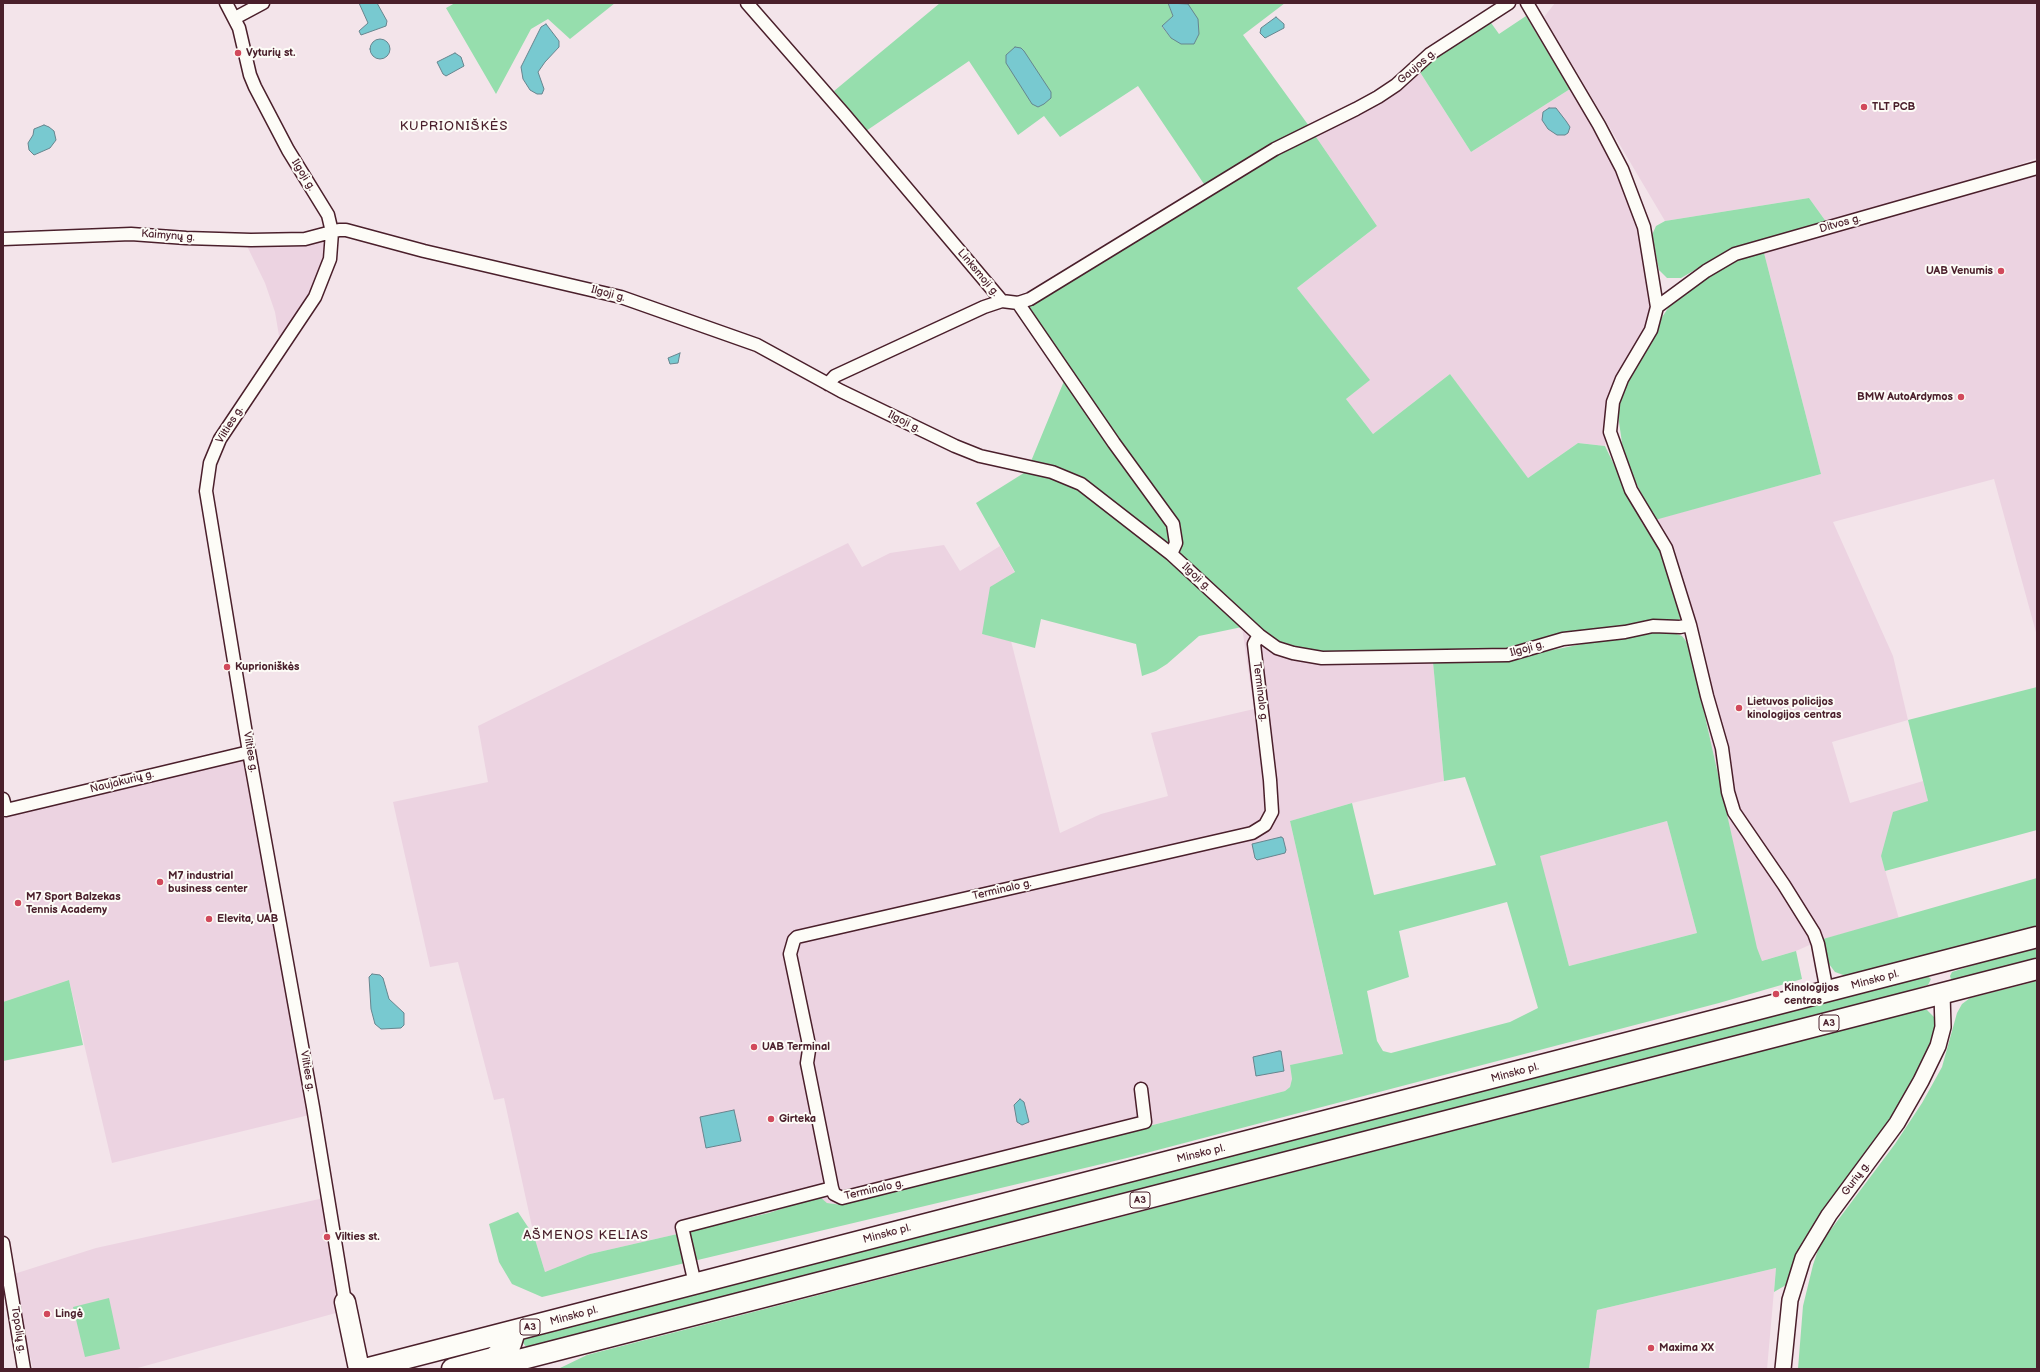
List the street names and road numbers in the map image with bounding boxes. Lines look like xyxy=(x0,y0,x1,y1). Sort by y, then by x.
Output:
street label: Gaujos g. xyxy=(1395,47,1439,87)
street label: Ilgoji g. xyxy=(288,157,318,193)
street label: Ditvos g. xyxy=(1818,212,1862,236)
street label: Kaimynų g. xyxy=(141,228,195,244)
street label: Linksmoji g. xyxy=(954,247,1002,299)
street label: Ilgoji g. xyxy=(589,283,627,305)
street label: Vilties g. xyxy=(213,404,247,446)
street label: Ilgoji g. xyxy=(885,408,923,436)
street label: Ilgoji g. xyxy=(1179,560,1213,594)
street label: Ilgoji g. xyxy=(1508,638,1546,660)
street label: Terminalo g. xyxy=(1250,661,1270,723)
street label: Vilties g. xyxy=(240,731,260,773)
street label: Naujakurių g. xyxy=(89,768,155,796)
street label: Terminalo g. xyxy=(971,877,1033,903)
street label: Minsko pl. xyxy=(1850,967,1900,993)
road number: A3 xyxy=(1819,1015,1839,1031)
street label: Vilties g. xyxy=(297,1050,317,1092)
street label: Minsko pl. xyxy=(1490,1060,1540,1086)
street label: Minsko pl. xyxy=(1176,1142,1226,1166)
street label: Gurių g. xyxy=(1839,1160,1873,1198)
street label: Terminalo g. xyxy=(843,1177,905,1203)
road number: A3 xyxy=(1130,1192,1150,1208)
street label: Minsko pl. xyxy=(862,1221,912,1247)
street label: Minsko pl. xyxy=(549,1303,599,1329)
street label: Topolių g. xyxy=(8,1306,28,1354)
road number: A3 xyxy=(520,1319,540,1335)

